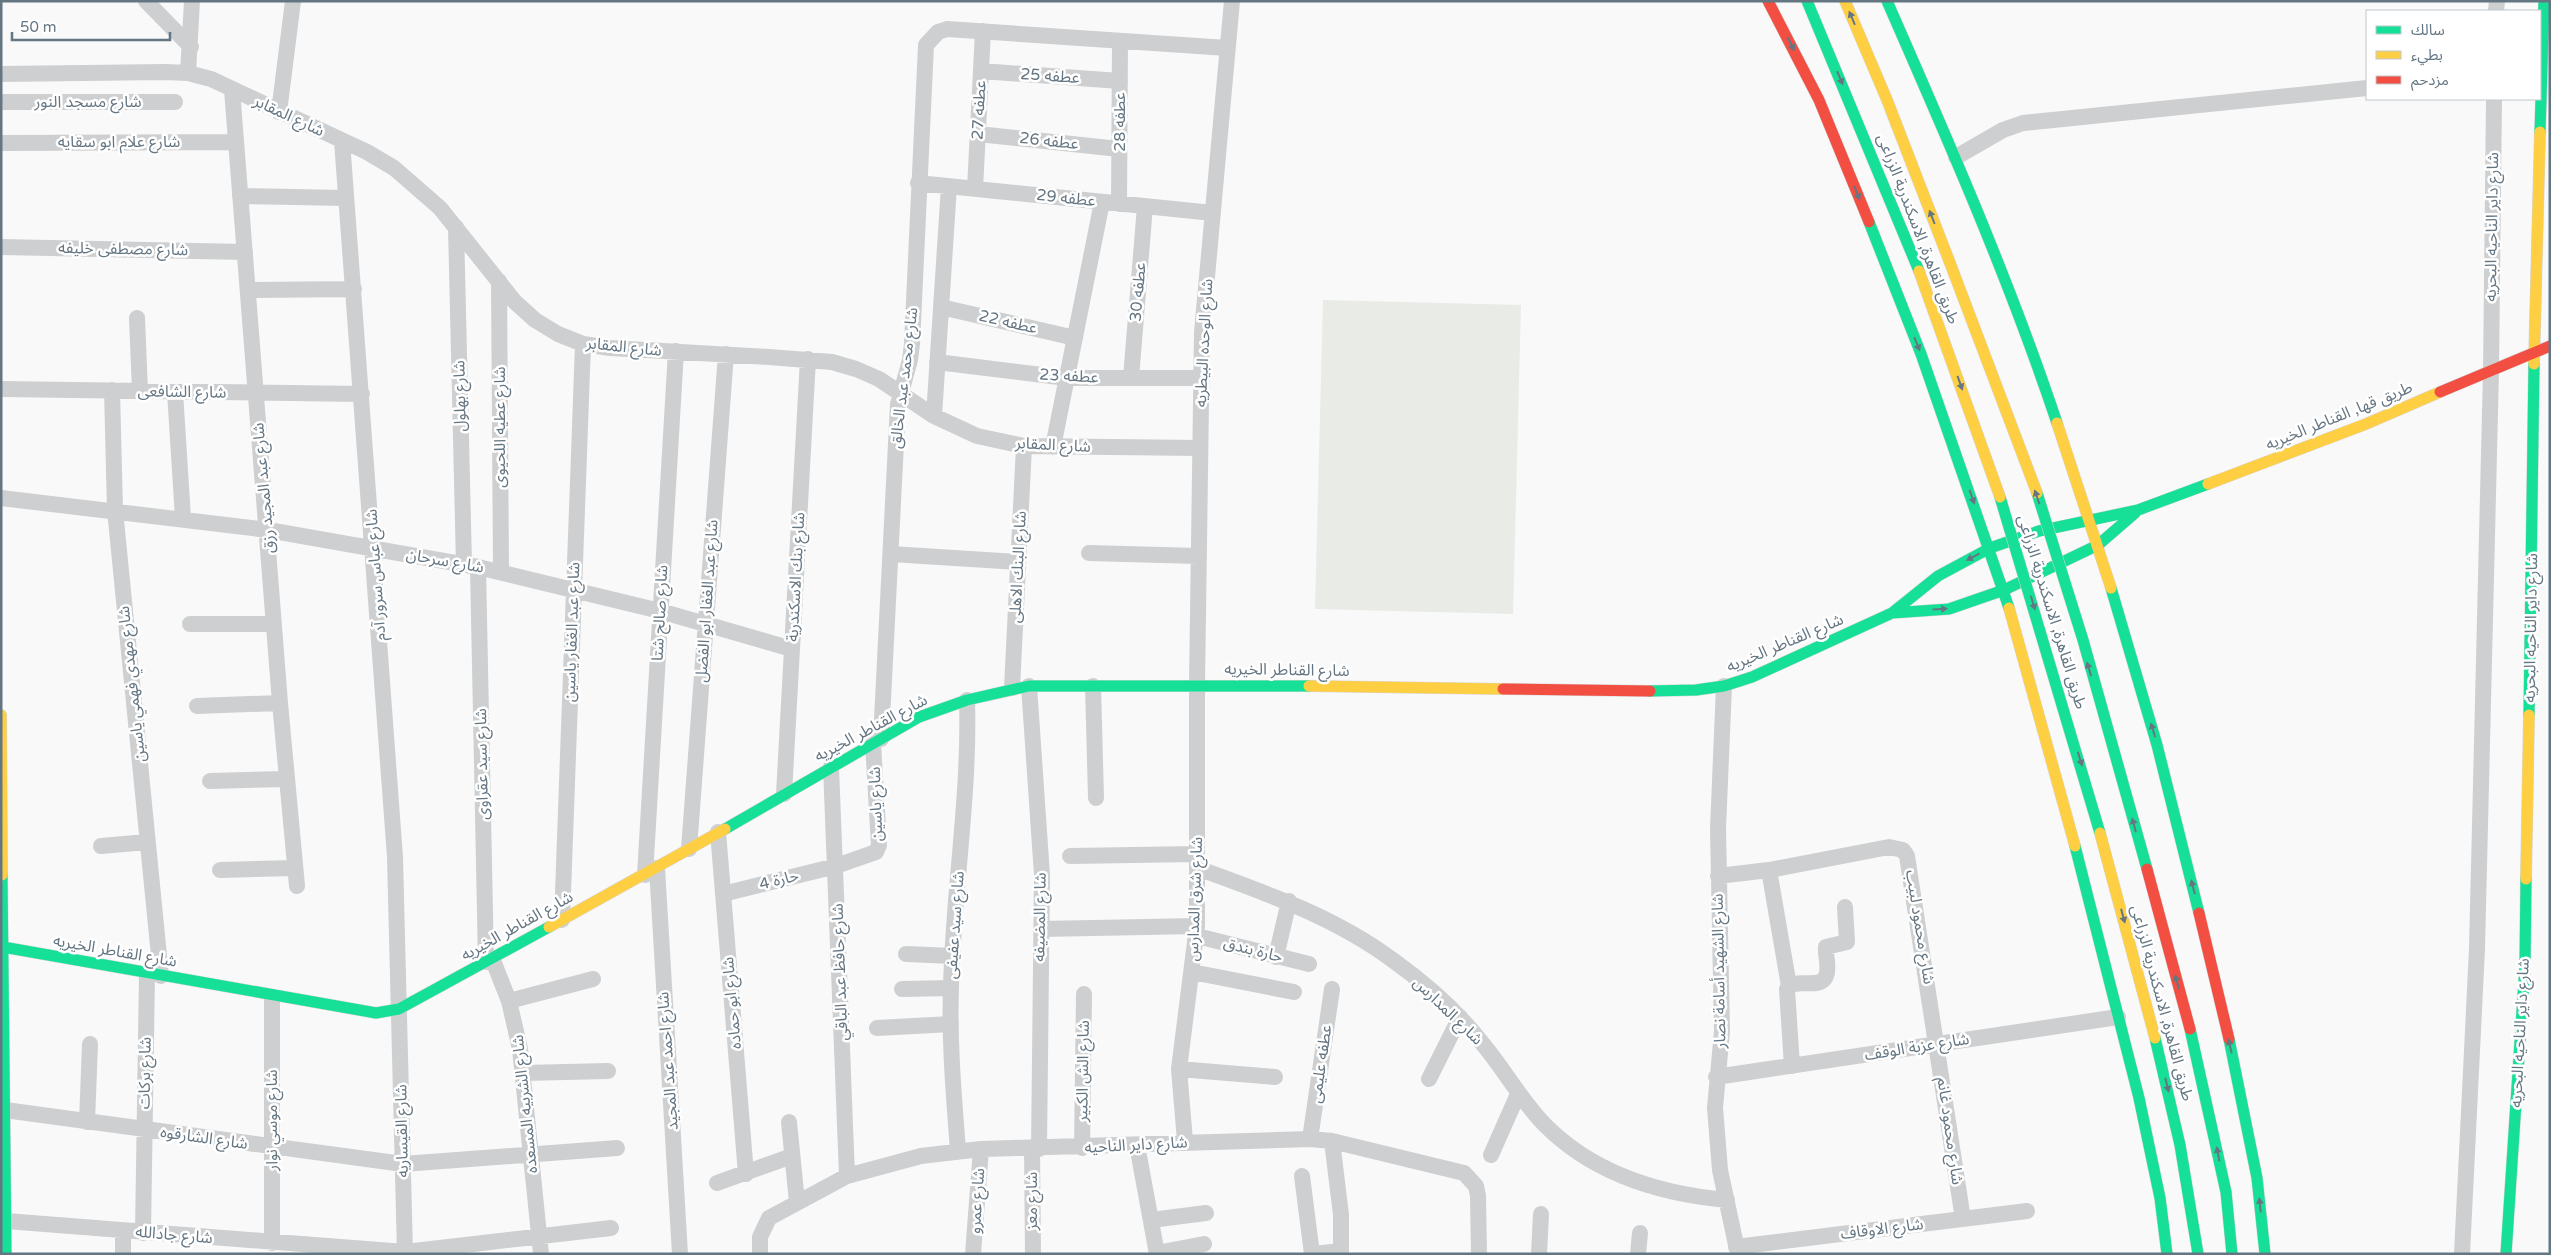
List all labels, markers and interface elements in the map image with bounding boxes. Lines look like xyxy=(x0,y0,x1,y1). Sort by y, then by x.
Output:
scale bar xyxy=(12,10,170,42)
legend xyxy=(2366,10,2541,100)
one-way arrow xyxy=(1848,11,1856,25)
text: 50 m xyxy=(20,18,57,36)
text: سالك xyxy=(2411,21,2445,39)
one-way arrow xyxy=(1787,37,1795,51)
text: بطيء xyxy=(2411,46,2443,66)
street label: عطفه 25 xyxy=(1020,64,1080,88)
one-way arrow xyxy=(1837,71,1845,85)
text: مزدحم xyxy=(2411,71,2449,91)
street label: عطفه 27 xyxy=(967,80,991,140)
street label: شارع المقابر xyxy=(249,91,328,143)
street label: شارع مسجد النور xyxy=(33,92,142,114)
street label: عطفه 28 xyxy=(1110,92,1130,152)
street label: عطفه 26 xyxy=(1018,128,1080,154)
street label: طريق القاهرة, الاسكندرية الزراعى xyxy=(1872,131,1964,327)
street label: شارع علام ابو سقايه xyxy=(58,132,180,154)
street label: شارع داير الناحيه البحريه xyxy=(2481,152,2505,302)
street label: عطفه 29 xyxy=(1035,185,1097,211)
one-way arrow xyxy=(1853,186,1861,201)
one-way arrow xyxy=(1928,209,1936,224)
street label: شارع مصطفى خليفه xyxy=(58,238,188,262)
street label: عطفه 30 xyxy=(1125,262,1151,322)
street label: شارع الوحده البيطريه xyxy=(1191,278,1219,408)
street label: شارع محمد عبد الخالق xyxy=(885,306,925,450)
street label: عطفه 22 xyxy=(977,306,1039,338)
street label: شارع المقابر xyxy=(584,333,663,363)
one-way arrow xyxy=(1913,337,1921,351)
street label: شارع بهلول xyxy=(449,360,473,432)
street label: عطفه 23 xyxy=(1039,364,1099,388)
street label: شارع عطيه اللحيوى xyxy=(490,366,512,488)
one-way arrow xyxy=(1957,375,1964,390)
street label: طريق قها, القناطر الخيريه xyxy=(2263,377,2416,455)
street label: شارع الشافعى xyxy=(137,381,227,405)
street label: شارع عبد المجيد رزق xyxy=(248,422,282,554)
street label: شارع المقابر xyxy=(1014,433,1091,459)
one-way arrow xyxy=(1969,489,1976,504)
one-way arrow xyxy=(2033,489,2040,504)
street label: شارع عباس سرور آدم xyxy=(361,508,393,642)
street label: شارع البنك الاهلى xyxy=(1005,511,1033,624)
street label: شارع بنك الاسكندرية xyxy=(783,512,811,642)
street label: طريق القاهرة, الاسكندرية الزراعى xyxy=(2013,512,2091,712)
street label: شارع عبد الغفار ابو الفضل xyxy=(691,519,725,683)
street label: شارع سرحان xyxy=(404,544,485,580)
one-way arrow xyxy=(1966,553,1981,561)
street label: شارع داير الناحيه البحريه xyxy=(2520,553,2544,703)
street label: شارع عبد الغفار ياسين xyxy=(560,562,586,702)
street label: شارع صالح شتا xyxy=(647,564,675,662)
one-way arrow xyxy=(2030,596,2038,611)
street label: شارع مهدي فهمي ياسين xyxy=(114,605,152,763)
one-way arrow xyxy=(1933,605,1949,613)
street label: شارع القناطر الخيريه xyxy=(1723,609,1847,679)
street label: شارع القناطر الخيريه xyxy=(1224,659,1350,683)
one-way arrow xyxy=(2085,661,2093,676)
street label: شارع القناطر الخيريه xyxy=(811,690,932,768)
street label: شارع سيد عقراوى xyxy=(471,708,495,820)
one-way arrow xyxy=(2148,722,2156,737)
one-way arrow xyxy=(2076,751,2084,766)
street label: شارع ياسين xyxy=(865,766,889,842)
one-way arrow xyxy=(2130,818,2138,833)
street label: شارع شرق المدارس xyxy=(1183,836,1209,962)
street label: حارة 4 xyxy=(757,865,801,895)
street label: شارع محمود لبيب xyxy=(1899,868,1939,986)
street label: شارع سيد عفيفى xyxy=(941,870,971,980)
street label: شارع المضيفه xyxy=(1029,872,1053,962)
one-way arrow xyxy=(2189,880,2197,895)
street label: شارع القناطر الخيريه xyxy=(457,887,578,967)
street label: شارع الشهيد أسامة نصار xyxy=(1708,893,1732,1050)
street label: شارع حافظ عبد الباقي xyxy=(828,903,854,1041)
street label: طريق القاهرة, الاسكندرية الزراعى xyxy=(2126,903,2198,1103)
one-way arrow xyxy=(2119,908,2127,923)
street label: شارع القناطر الخيريه xyxy=(51,930,178,974)
street label: حارة بندق xyxy=(1221,933,1285,967)
street label: شارع ابو حماده xyxy=(718,956,748,1050)
street label: شارع داير الناحيه البحريه xyxy=(2506,958,2536,1108)
street label: شارع المدارس xyxy=(1407,973,1487,1051)
one-way arrow xyxy=(2173,974,2181,989)
street label: شارع احمد عبد المجيد xyxy=(653,991,685,1131)
street label: شارع الش الكبير xyxy=(1072,1020,1096,1123)
street label: عطفه عليمى xyxy=(1306,1023,1336,1105)
street label: شارع عزبة الوقف xyxy=(1863,1029,1971,1067)
street label: شارع الشربيه المسعده xyxy=(508,1034,544,1174)
street label: شارع بركات xyxy=(134,1037,158,1109)
one-way arrow xyxy=(2226,1038,2234,1053)
street label: شارع موسي نوار xyxy=(262,1069,284,1172)
street label: شارع محمود غانم xyxy=(1931,1076,1967,1186)
one-way arrow xyxy=(2164,1077,2172,1092)
street label: شارع القيساريه xyxy=(391,1084,415,1178)
street label: شارع الشارقوه xyxy=(159,1122,249,1156)
street label: شارع داير الناحيه xyxy=(1084,1132,1188,1160)
one-way arrow xyxy=(2214,1146,2222,1161)
street label: شارع عمرو xyxy=(965,1167,991,1235)
street label: شارع معز xyxy=(1022,1172,1044,1231)
one-way arrow xyxy=(2256,1197,2264,1213)
street label: شارع الاوقاف xyxy=(1840,1214,1925,1246)
street label: شارع جادالله xyxy=(134,1222,214,1250)

